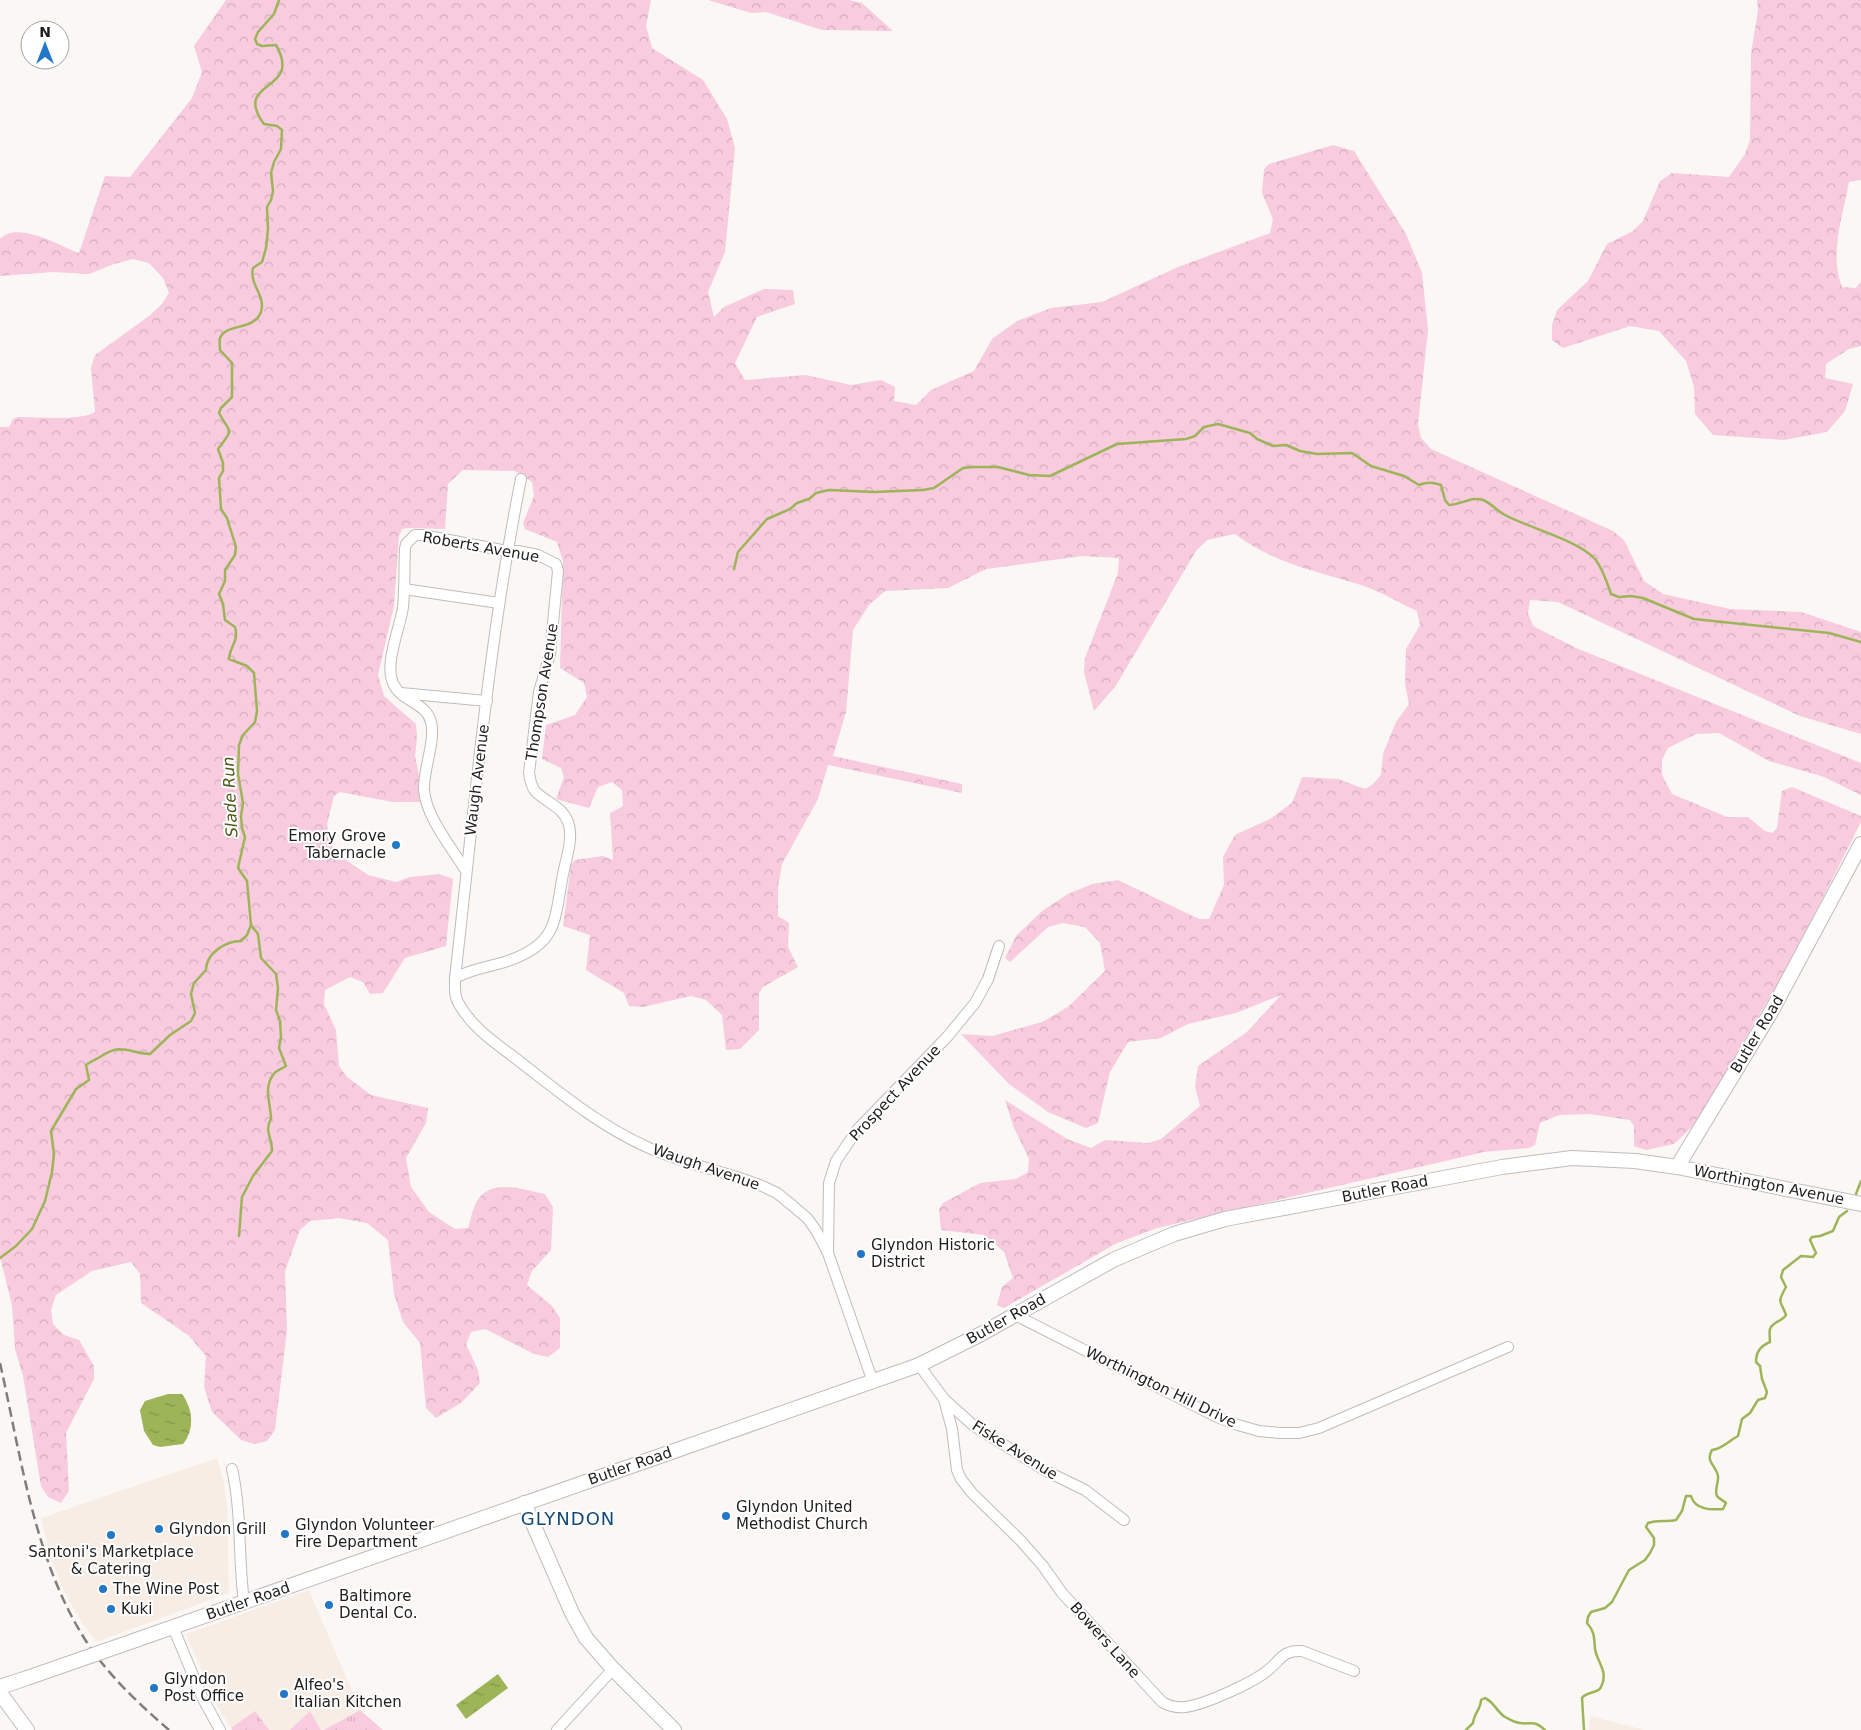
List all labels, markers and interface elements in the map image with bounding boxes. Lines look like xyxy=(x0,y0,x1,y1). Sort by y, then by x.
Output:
north arrow xyxy=(20,20,70,70)
text: N xyxy=(39,24,51,40)
street label: Roberts Avenue xyxy=(421,528,541,566)
street label: Thompson Avenue xyxy=(522,622,562,763)
street label: Waugh Avenue xyxy=(461,723,493,837)
water label: Slade Run xyxy=(218,756,242,838)
place label: Emory Grove Tabernacle xyxy=(288,827,386,862)
marker: Emory Grove Tabernacle xyxy=(390,839,402,851)
street label: Butler Road xyxy=(1727,992,1787,1076)
street label: Prospect Avenue xyxy=(846,1041,944,1145)
street label: Waugh Avenue xyxy=(650,1140,762,1194)
street label: Worthington Avenue xyxy=(1692,1162,1846,1208)
street label: Butler Road xyxy=(1340,1172,1430,1206)
place label: Glyndon Historic District xyxy=(871,1236,995,1271)
marker: Glyndon Historic District xyxy=(855,1248,867,1260)
street label: Butler Road xyxy=(963,1290,1049,1348)
street label: Worthington Hill Drive xyxy=(1083,1343,1239,1431)
street label: Fiske Avenue xyxy=(969,1417,1061,1483)
street label: Butler Road xyxy=(586,1443,674,1489)
place label: Glyndon United Methodist Church xyxy=(736,1498,868,1533)
district label: GLYNDON xyxy=(521,1508,615,1529)
marker: Glyndon United Methodist Church xyxy=(720,1510,732,1522)
place label: Glyndon Volunteer Fire Department xyxy=(295,1516,435,1551)
place label: Glyndon Grill xyxy=(169,1520,266,1538)
marker: Glyndon Grill xyxy=(153,1523,165,1535)
marker: Glyndon Volunteer Fire Department xyxy=(279,1528,291,1540)
marker: Santoni's Marketplace & Catering xyxy=(105,1529,117,1541)
place label: Santoni's Marketplace & Catering xyxy=(28,1543,194,1578)
street label: Butler Road xyxy=(204,1578,292,1624)
place label: The Wine Post xyxy=(112,1580,219,1598)
marker: The Wine Post xyxy=(97,1583,109,1595)
place label: Baltimore Dental Co. xyxy=(339,1587,417,1622)
street label: Bowers Lane xyxy=(1066,1598,1144,1682)
marker: Baltimore Dental Co. xyxy=(323,1599,335,1611)
place label: Kuki xyxy=(121,1600,152,1618)
marker: Kuki xyxy=(105,1603,117,1615)
place label: Glyndon Post Office xyxy=(164,1670,244,1705)
place label: Alfeo's Italian Kitchen xyxy=(294,1676,402,1711)
marker: Glyndon Post Office xyxy=(148,1682,160,1694)
marker: Alfeo's Italian Kitchen xyxy=(278,1688,290,1700)

